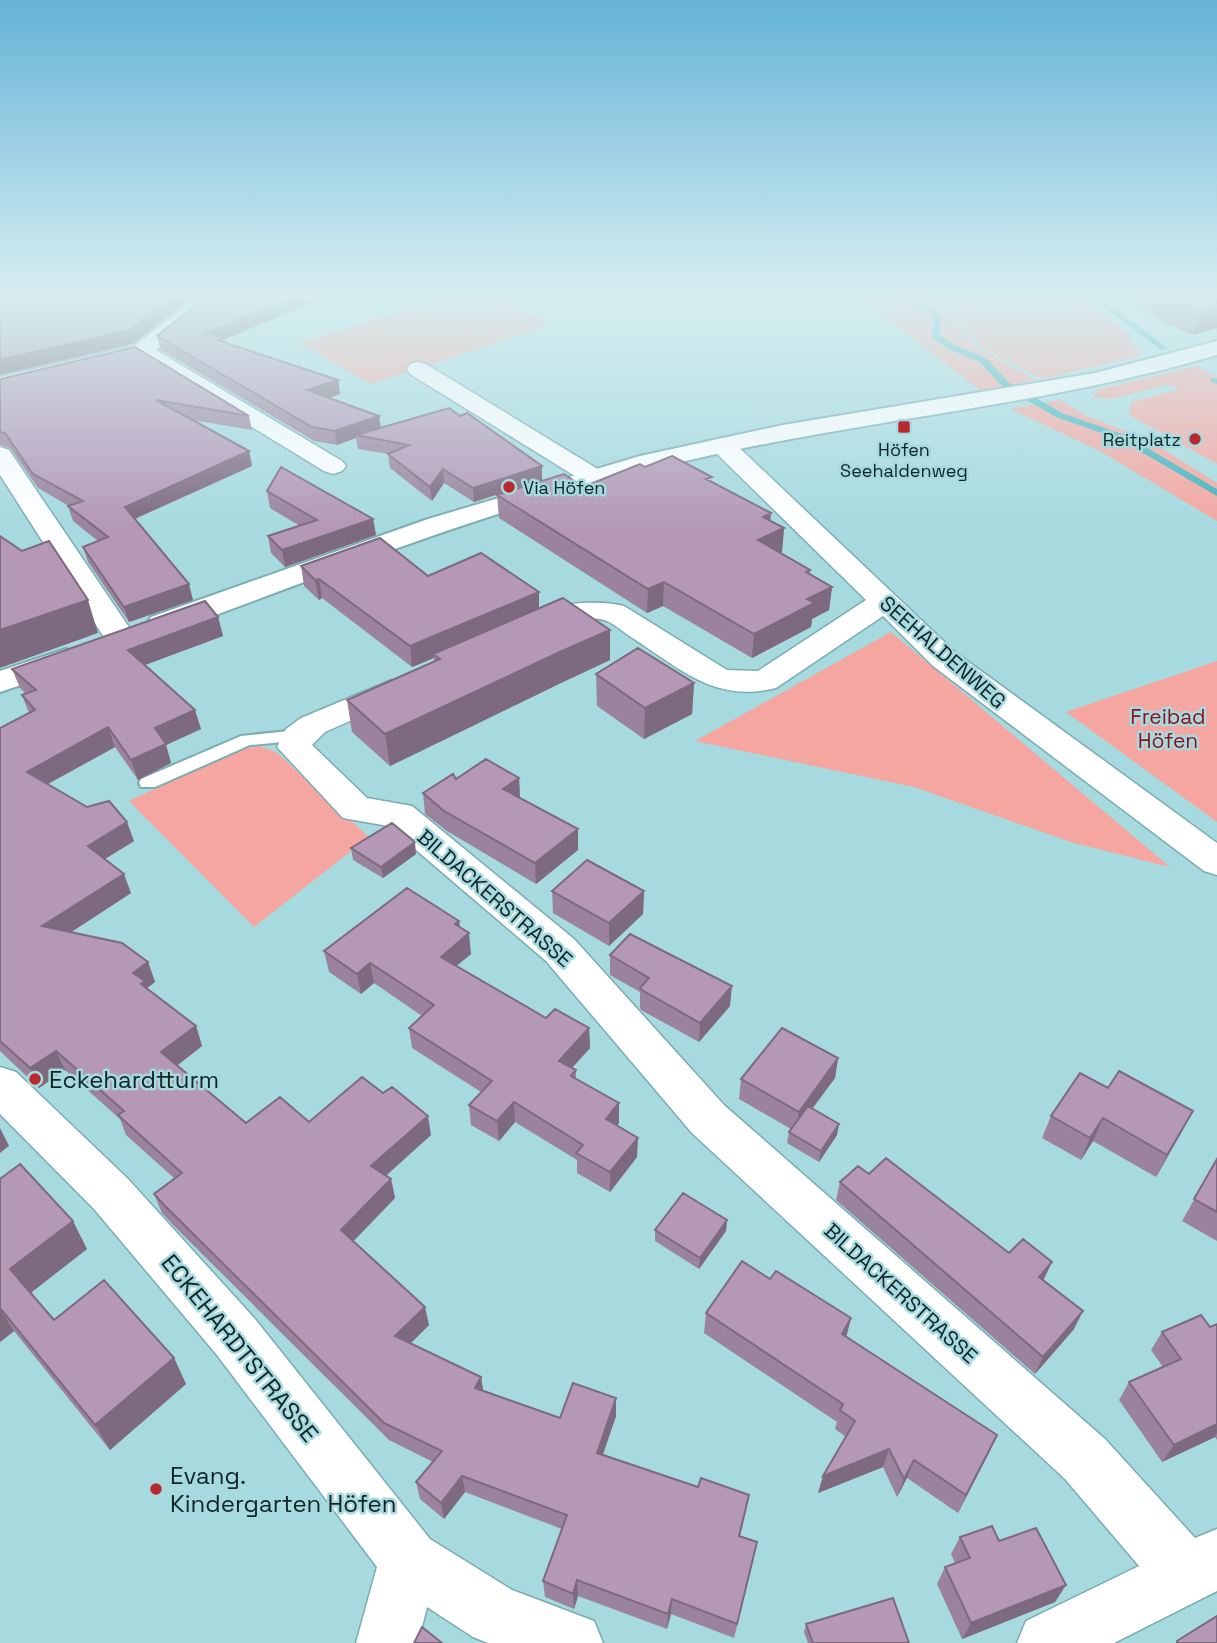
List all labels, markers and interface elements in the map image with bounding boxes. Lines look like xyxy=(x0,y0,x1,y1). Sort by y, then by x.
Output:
marker: Höfen Seehaldenweg xyxy=(896,419,912,435)
place label: Reitplatz xyxy=(1103,428,1181,451)
marker: Reitplatz xyxy=(1187,431,1203,447)
place label: Höfen Seehaldenweg xyxy=(840,438,968,482)
place label: Via Höfen xyxy=(523,476,605,499)
marker: Via Höfen xyxy=(501,479,517,495)
street label: SEEHALDENWEG xyxy=(874,590,1012,714)
park label: Freibad Höfen xyxy=(1130,703,1206,754)
street label: BILDACKERSTRASSE xyxy=(412,823,578,973)
place label: Eckehardtturm xyxy=(49,1064,219,1095)
marker: Eckehardtturm xyxy=(27,1071,43,1087)
street label: BILDACKERSTRASSE xyxy=(819,1217,983,1369)
street label: ECKEHARDTSTRASSE xyxy=(155,1248,325,1448)
place label: Evang. Kindergarten Höfen xyxy=(170,1460,397,1519)
marker: Evang. Kindergarten Höfen xyxy=(148,1481,164,1497)

